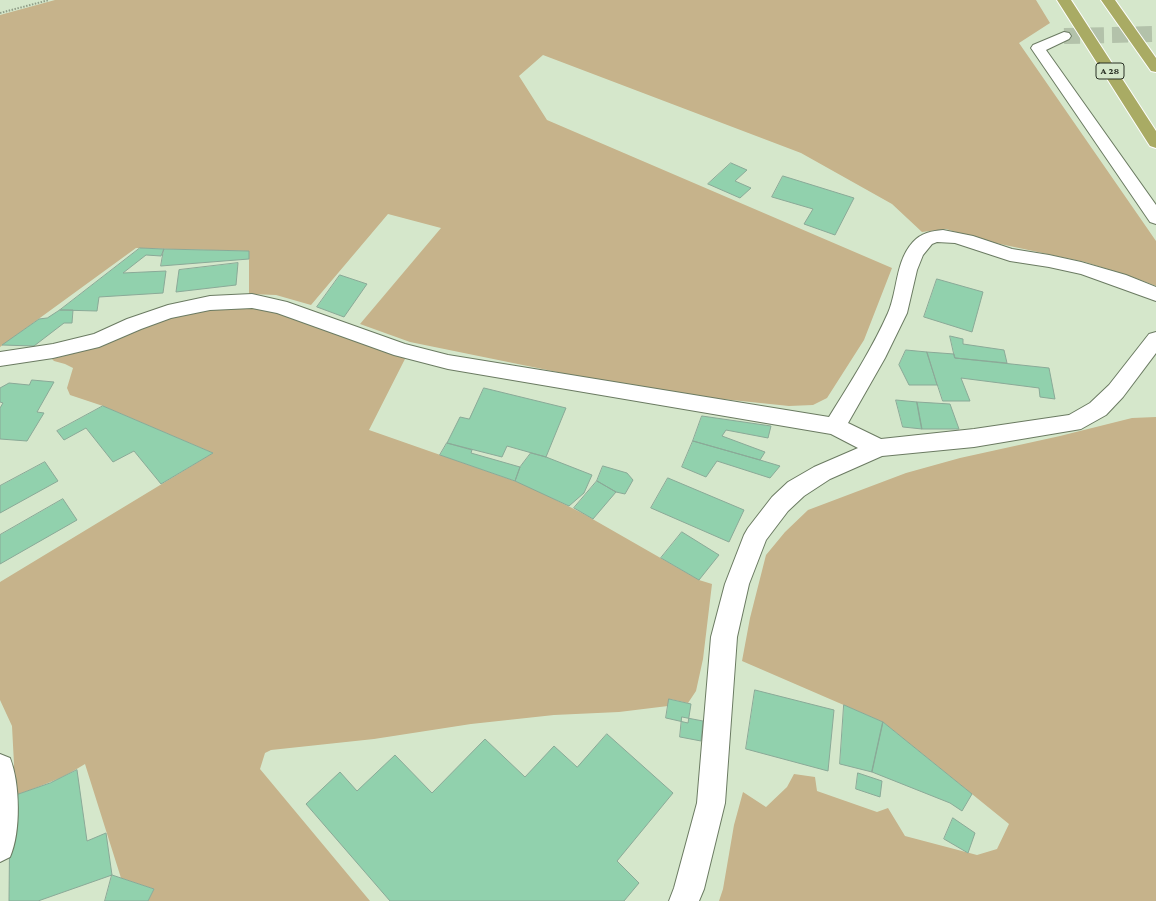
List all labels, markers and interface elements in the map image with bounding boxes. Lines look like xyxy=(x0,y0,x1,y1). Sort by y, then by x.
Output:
road number: A 28 xyxy=(1096,63,1124,79)

